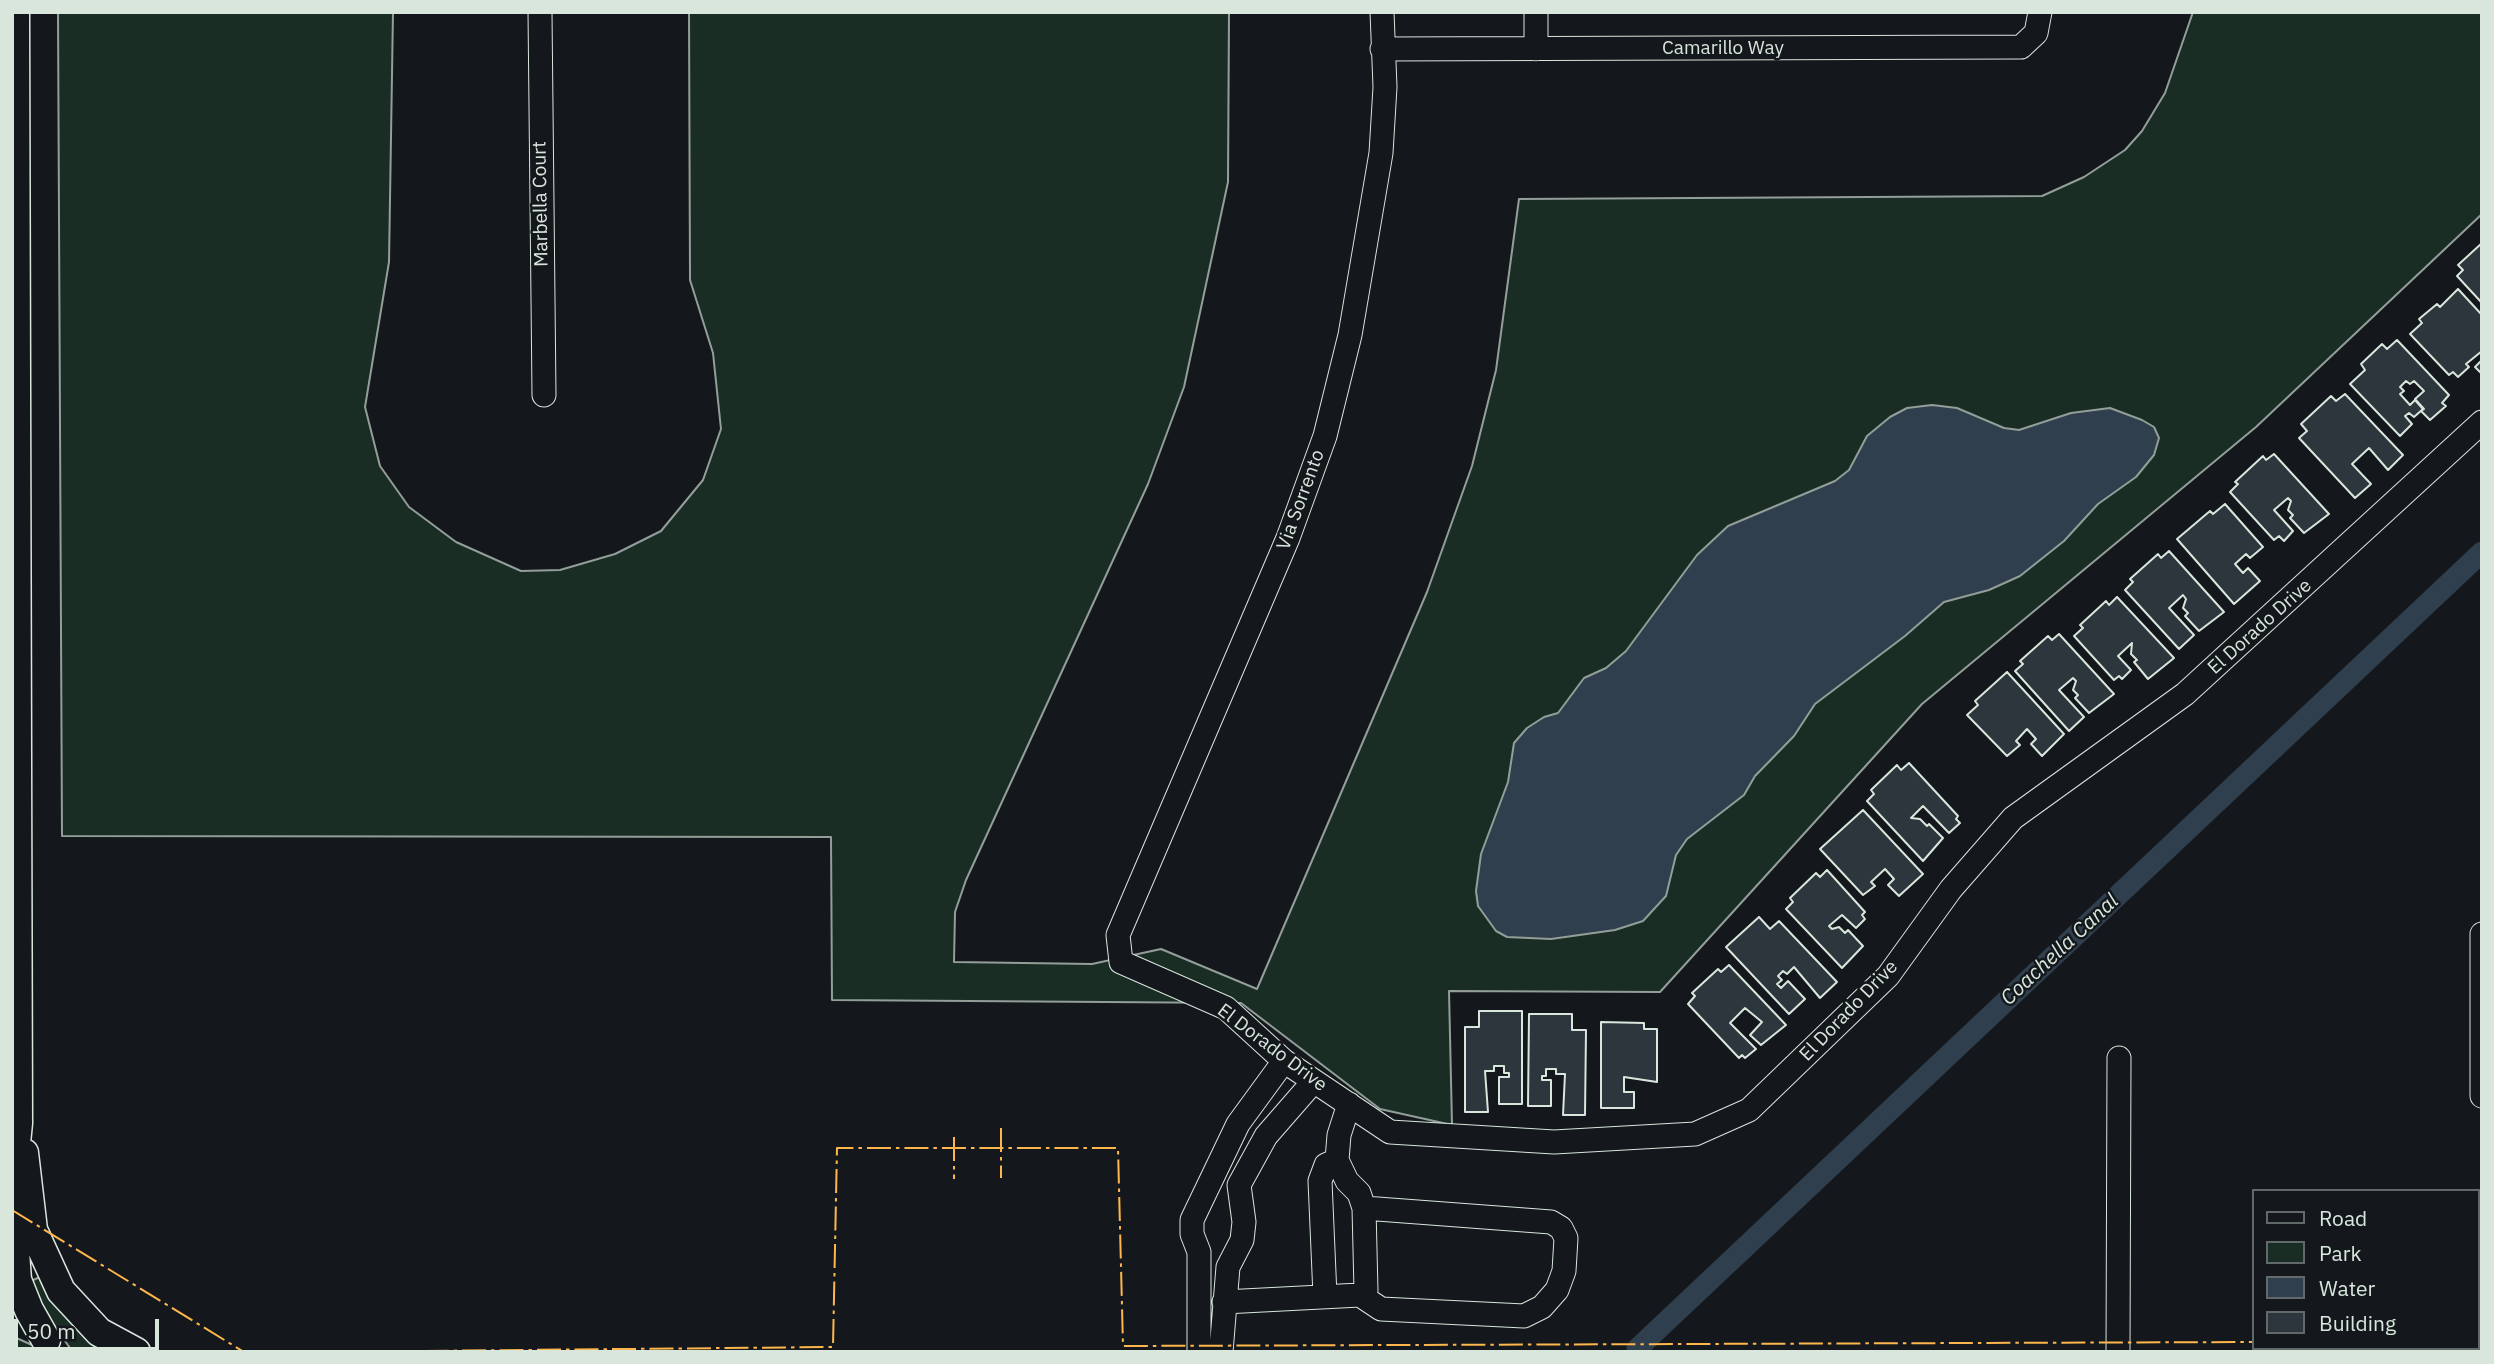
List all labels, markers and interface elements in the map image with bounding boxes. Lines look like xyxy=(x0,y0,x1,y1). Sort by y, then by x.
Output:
street label: Camarillo Way xyxy=(1662,38,1784,60)
street label: Marbella Court xyxy=(529,141,553,267)
street label: Via Sorrento xyxy=(1272,447,1330,553)
street label: El Dorado Drive xyxy=(2204,575,2316,679)
water label: Coachella Canal xyxy=(1996,889,2124,1011)
street label: El Dorado Drive xyxy=(1795,956,1903,1066)
street label: El Dorado Drive xyxy=(1213,999,1331,1097)
legend xyxy=(2252,1189,2480,1350)
text: Road xyxy=(2319,1204,2367,1232)
text: Park xyxy=(2319,1239,2362,1267)
text: Water xyxy=(2319,1274,2375,1302)
scale bar xyxy=(18,1304,163,1348)
text: Building xyxy=(2319,1309,2396,1337)
text: 50 m xyxy=(27,1317,76,1345)

